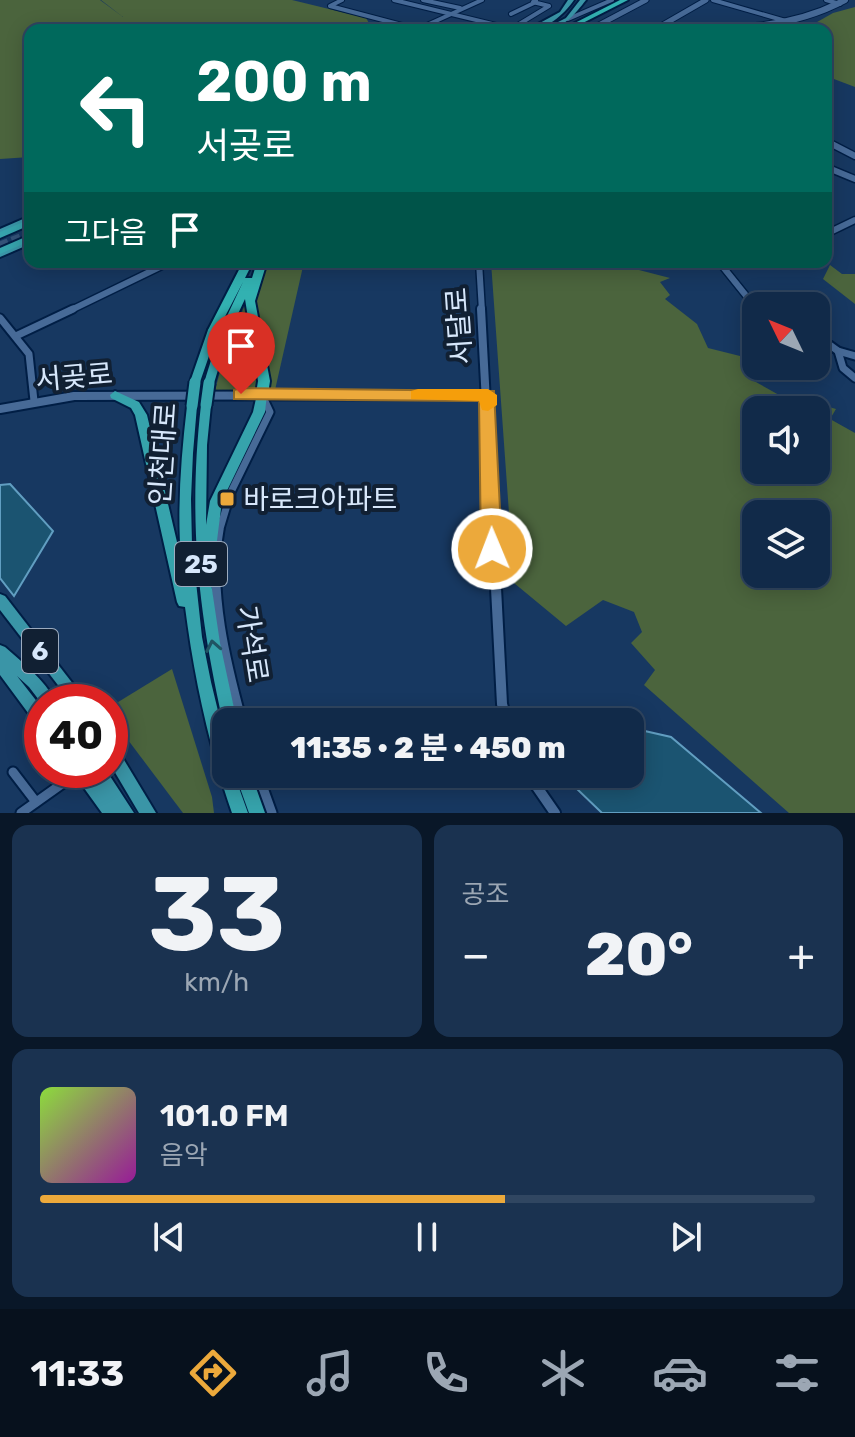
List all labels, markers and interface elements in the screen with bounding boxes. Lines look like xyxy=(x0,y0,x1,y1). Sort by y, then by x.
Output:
text: 200 m xyxy=(196,49,372,115)
icon: left xyxy=(64,56,168,160)
text: 서곶로 xyxy=(196,124,295,167)
icon: arrive xyxy=(163,208,207,252)
text: 그다음 xyxy=(64,215,147,251)
street label: 서달로 xyxy=(440,286,478,366)
north arrow xyxy=(742,292,830,380)
map controls xyxy=(742,292,830,588)
pin xyxy=(207,312,275,394)
icon: arrive xyxy=(219,324,263,368)
street label: 서곶로 xyxy=(34,357,114,397)
button: sound xyxy=(742,396,830,484)
street label: 인천대로 xyxy=(143,401,183,507)
place label: 바로크아파트 xyxy=(243,483,398,516)
marker: 바로크아파트 xyxy=(218,490,236,508)
button: layers xyxy=(742,500,830,588)
position arrow xyxy=(450,507,534,591)
road number: 25 xyxy=(175,542,227,586)
street label: 가석로 xyxy=(230,603,274,685)
road number: 6 xyxy=(22,629,58,673)
one-way arrow xyxy=(205,640,222,653)
speed limit sign: 40 xyxy=(24,684,128,788)
text: 11:35 · 2 분 · 450 m xyxy=(290,730,566,766)
text: 33 xyxy=(148,853,285,976)
text: 공조 xyxy=(462,879,509,910)
text: 20° xyxy=(585,919,693,990)
text: − xyxy=(462,929,490,981)
text: + xyxy=(788,929,815,981)
text: km/h xyxy=(184,967,249,998)
text: 101.0 FM xyxy=(160,1098,289,1134)
text: 음악 xyxy=(160,1140,208,1171)
icon: previous xyxy=(147,1215,191,1259)
icon: pause xyxy=(405,1215,449,1259)
icon: next xyxy=(664,1215,708,1259)
icon: directions xyxy=(185,1345,241,1401)
icon: music xyxy=(302,1345,358,1401)
icon: phone xyxy=(418,1345,474,1401)
icon: climate xyxy=(535,1345,591,1401)
icon: car xyxy=(652,1345,708,1401)
icon: filters xyxy=(769,1345,825,1401)
text: 11:33 xyxy=(30,1352,124,1395)

